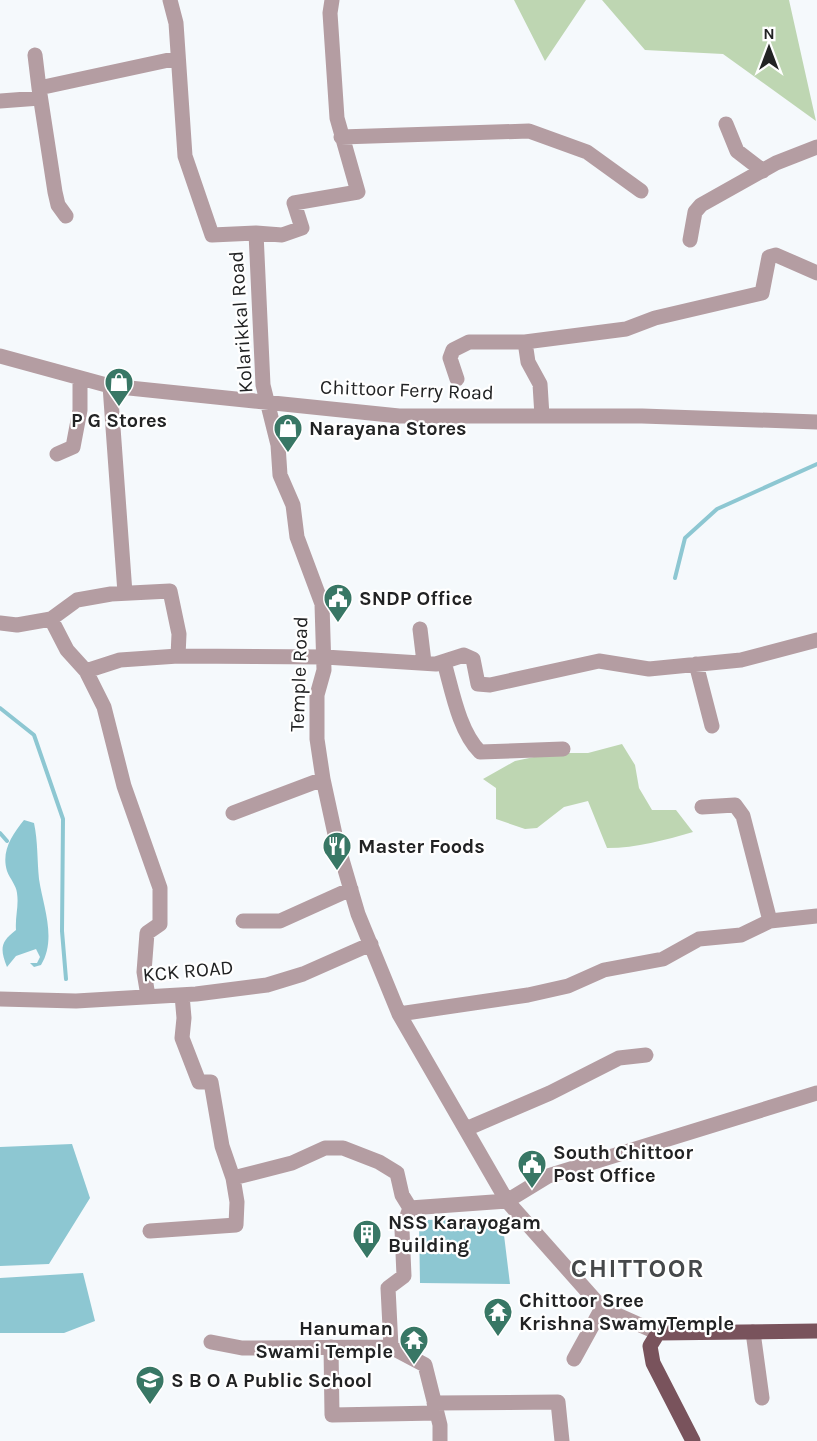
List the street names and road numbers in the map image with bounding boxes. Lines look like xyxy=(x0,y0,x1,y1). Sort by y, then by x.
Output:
street label: Kolarikkal Road xyxy=(225,250,257,394)
street label: Chittoor Ferry Road xyxy=(320,375,494,405)
street label: Temple Road xyxy=(285,616,313,732)
street label: KCK ROAD xyxy=(142,956,234,986)

